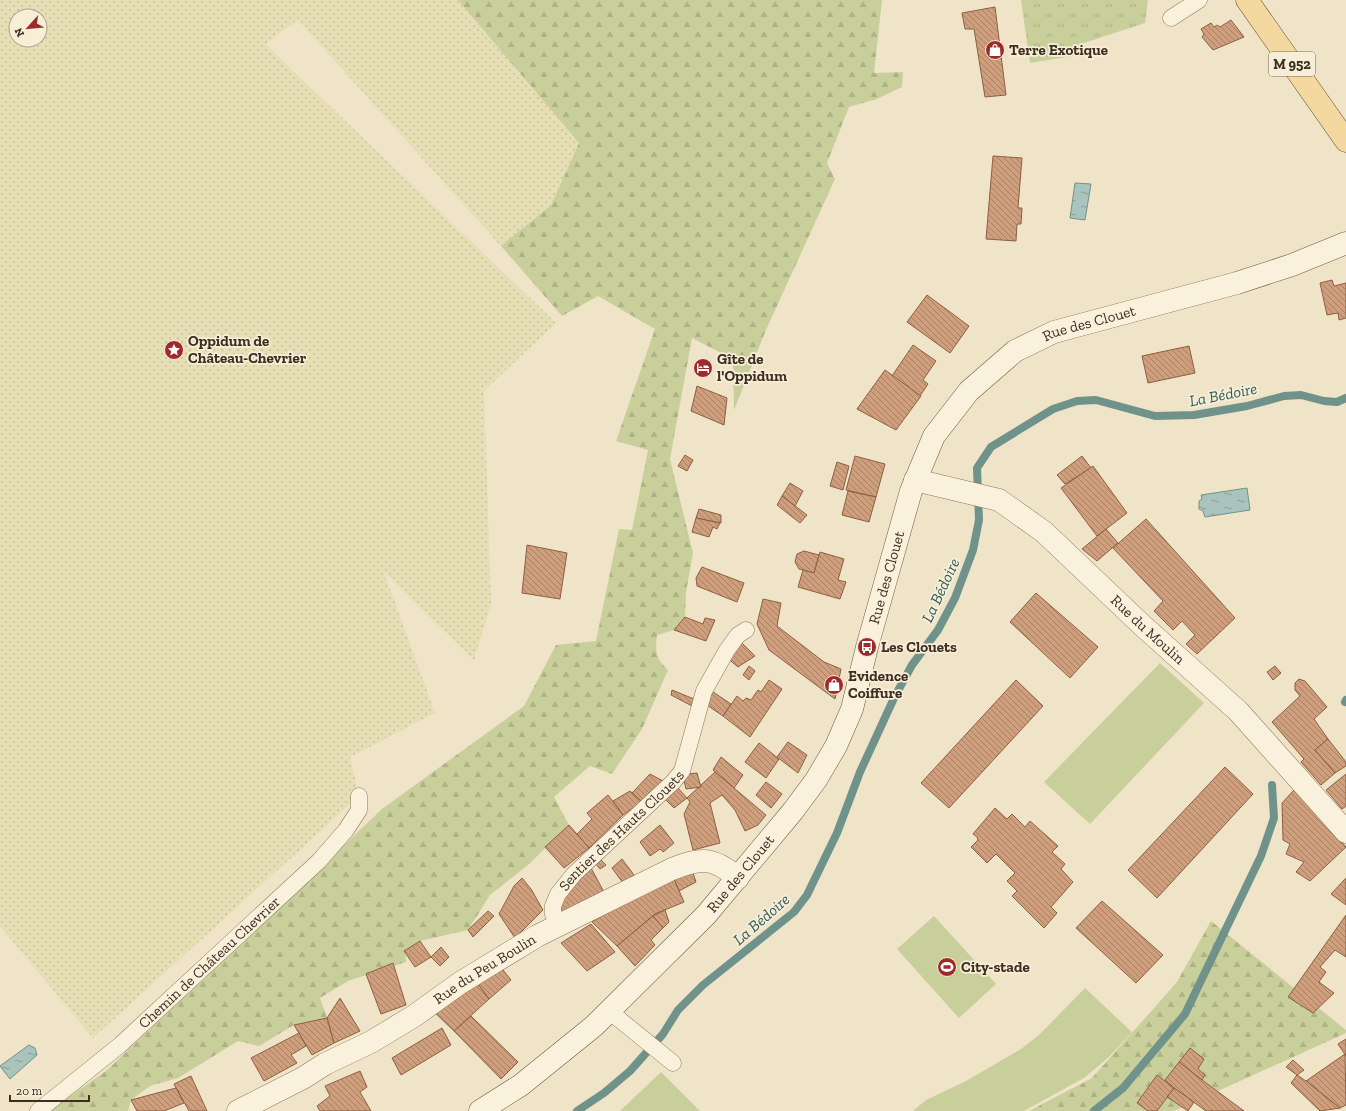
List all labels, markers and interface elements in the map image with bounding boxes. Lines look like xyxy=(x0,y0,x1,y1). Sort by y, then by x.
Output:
north arrow xyxy=(8,8,48,48)
text: N xyxy=(12,25,27,39)
shop icon: Terre Exotique xyxy=(984,39,1006,61)
place label: Terre Exotique xyxy=(1009,41,1108,59)
road number: M 952 xyxy=(1269,52,1315,76)
street label: Rue des Clouet xyxy=(1039,301,1138,345)
place label: Oppidum de Château-Chevrier xyxy=(188,332,307,367)
place icon: Oppidum de Château-Chevrier xyxy=(163,339,185,361)
place label: Gîte de l'Oppidum xyxy=(717,350,787,385)
hotel icon: Gîte de l'Oppidum xyxy=(692,357,714,379)
water label: La Bédoire xyxy=(1188,379,1259,410)
street label: Rue des Clouet xyxy=(865,529,908,626)
water label: La Bédoire xyxy=(917,555,964,625)
street label: Rue du Moulin xyxy=(1107,591,1189,668)
bus stop icon: Les Clouets xyxy=(856,636,878,658)
place label: Les Clouets xyxy=(881,638,957,656)
place label: Evidence Coiffure xyxy=(848,667,908,702)
shop icon: Evidence Coiffure xyxy=(823,674,845,696)
street label: Sentier des Hauts Clouets xyxy=(555,767,688,895)
street label: Rue des Clouet xyxy=(703,831,779,916)
water label: La Bédoire xyxy=(729,890,794,949)
street label: Chemin de Château Chevrier xyxy=(135,892,284,1032)
street label: Rue du Peu Boulin xyxy=(430,930,539,1008)
sports icon: City-stade xyxy=(936,956,958,978)
place label: City-stade xyxy=(961,958,1030,976)
scale bar xyxy=(10,1077,89,1103)
text: 20 m xyxy=(16,1084,43,1098)

